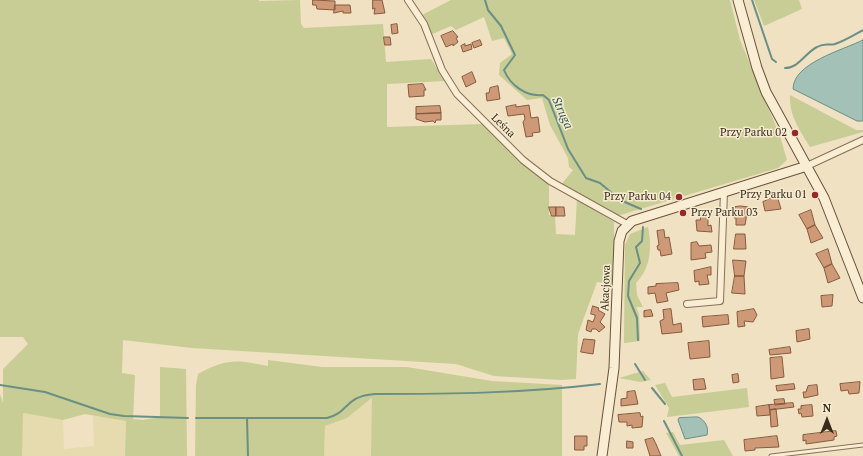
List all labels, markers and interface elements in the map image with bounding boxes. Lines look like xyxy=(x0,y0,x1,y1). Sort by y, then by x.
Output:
water label: Struga xyxy=(549,95,575,131)
street label: Leśna xyxy=(488,111,518,141)
place label: Przy Parku 02 xyxy=(720,126,787,140)
marker: Przy Parku 02 xyxy=(790,128,800,138)
place label: Przy Parku 01 xyxy=(740,188,807,202)
place label: Przy Parku 04 xyxy=(604,190,671,204)
marker: Przy Parku 01 xyxy=(810,190,820,200)
marker: Przy Parku 04 xyxy=(674,192,684,202)
place label: Przy Parku 03 xyxy=(691,206,758,220)
marker: Przy Parku 03 xyxy=(678,208,688,218)
street label: Akacjowa xyxy=(599,265,613,311)
north arrow xyxy=(807,400,847,440)
text: N xyxy=(823,401,831,415)

